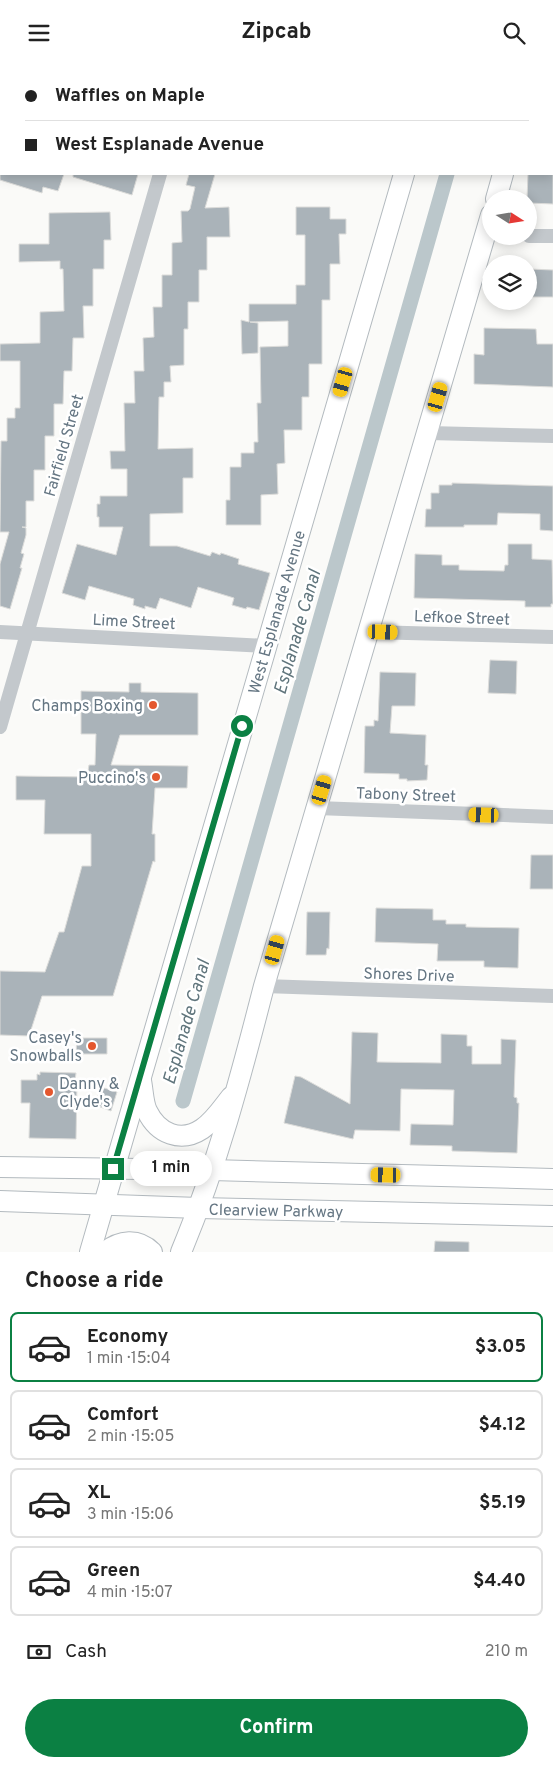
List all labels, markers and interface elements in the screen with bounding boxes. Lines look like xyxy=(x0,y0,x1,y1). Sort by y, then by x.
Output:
icon: menu xyxy=(25,19,53,47)
text: Zipcab xyxy=(242,19,311,46)
icon: search xyxy=(500,19,528,47)
text: Waffles on Maple xyxy=(55,84,205,108)
text: West Esplanade Avenue xyxy=(55,133,264,157)
north arrow xyxy=(482,190,538,245)
map controls xyxy=(482,190,537,310)
button: layers xyxy=(482,255,537,310)
car xyxy=(331,366,354,398)
car xyxy=(426,381,449,413)
street label: Fairfield Street xyxy=(41,392,89,499)
street label: West Esplanade Avenue xyxy=(245,528,311,697)
water label: Esplanade Canal xyxy=(270,566,328,697)
street label: Lefkoe Street xyxy=(414,607,510,631)
street label: Lime Street xyxy=(92,611,176,635)
car xyxy=(367,624,398,640)
place label: Champs Boxing xyxy=(31,697,143,717)
marker: Champs Boxing xyxy=(147,699,159,711)
route start xyxy=(231,715,253,737)
place label: Puccino's xyxy=(78,769,146,789)
marker: Puccino's xyxy=(150,771,162,783)
car xyxy=(310,773,333,807)
street label: Tabony Street xyxy=(356,784,456,808)
car xyxy=(468,807,499,823)
car xyxy=(263,934,286,966)
water label: Esplanade Canal xyxy=(159,956,217,1087)
street label: Shores Drive xyxy=(363,964,455,988)
place label: Casey's Snowballs xyxy=(9,1029,82,1067)
marker: Casey's Snowballs xyxy=(86,1040,98,1052)
place label: Danny & Clyde's xyxy=(59,1075,120,1113)
marker: Danny & Clyde's xyxy=(43,1086,55,1098)
callout: 1 min xyxy=(130,1151,213,1187)
route end xyxy=(102,1158,124,1180)
text: 1 min xyxy=(152,1158,190,1178)
car xyxy=(370,1167,401,1183)
street label: Clearview Parkway xyxy=(208,1201,344,1223)
text: Choose a ride xyxy=(25,1268,163,1295)
icon: car xyxy=(27,1325,72,1370)
text: Economy xyxy=(87,1325,168,1349)
text: $3.05 xyxy=(475,1335,526,1359)
text: 1 min · 15:04 xyxy=(87,1349,171,1369)
icon: car xyxy=(27,1403,72,1448)
text: Comfort xyxy=(87,1403,159,1427)
text: $4.12 xyxy=(479,1413,526,1437)
text: 2 min · 15:05 xyxy=(87,1427,174,1447)
icon: car xyxy=(27,1481,72,1526)
text: XL xyxy=(87,1481,110,1505)
text: $5.19 xyxy=(479,1491,526,1515)
text: 3 min · 15:06 xyxy=(87,1505,174,1525)
icon: car xyxy=(27,1559,72,1604)
text: Green xyxy=(87,1559,140,1583)
text: $4.40 xyxy=(473,1569,526,1593)
text: 4 min · 15:07 xyxy=(87,1583,173,1603)
icon: cash xyxy=(25,1638,53,1666)
text: Cash xyxy=(65,1640,107,1664)
text: 210 m xyxy=(485,1642,528,1662)
button: Confirm xyxy=(25,1699,528,1757)

